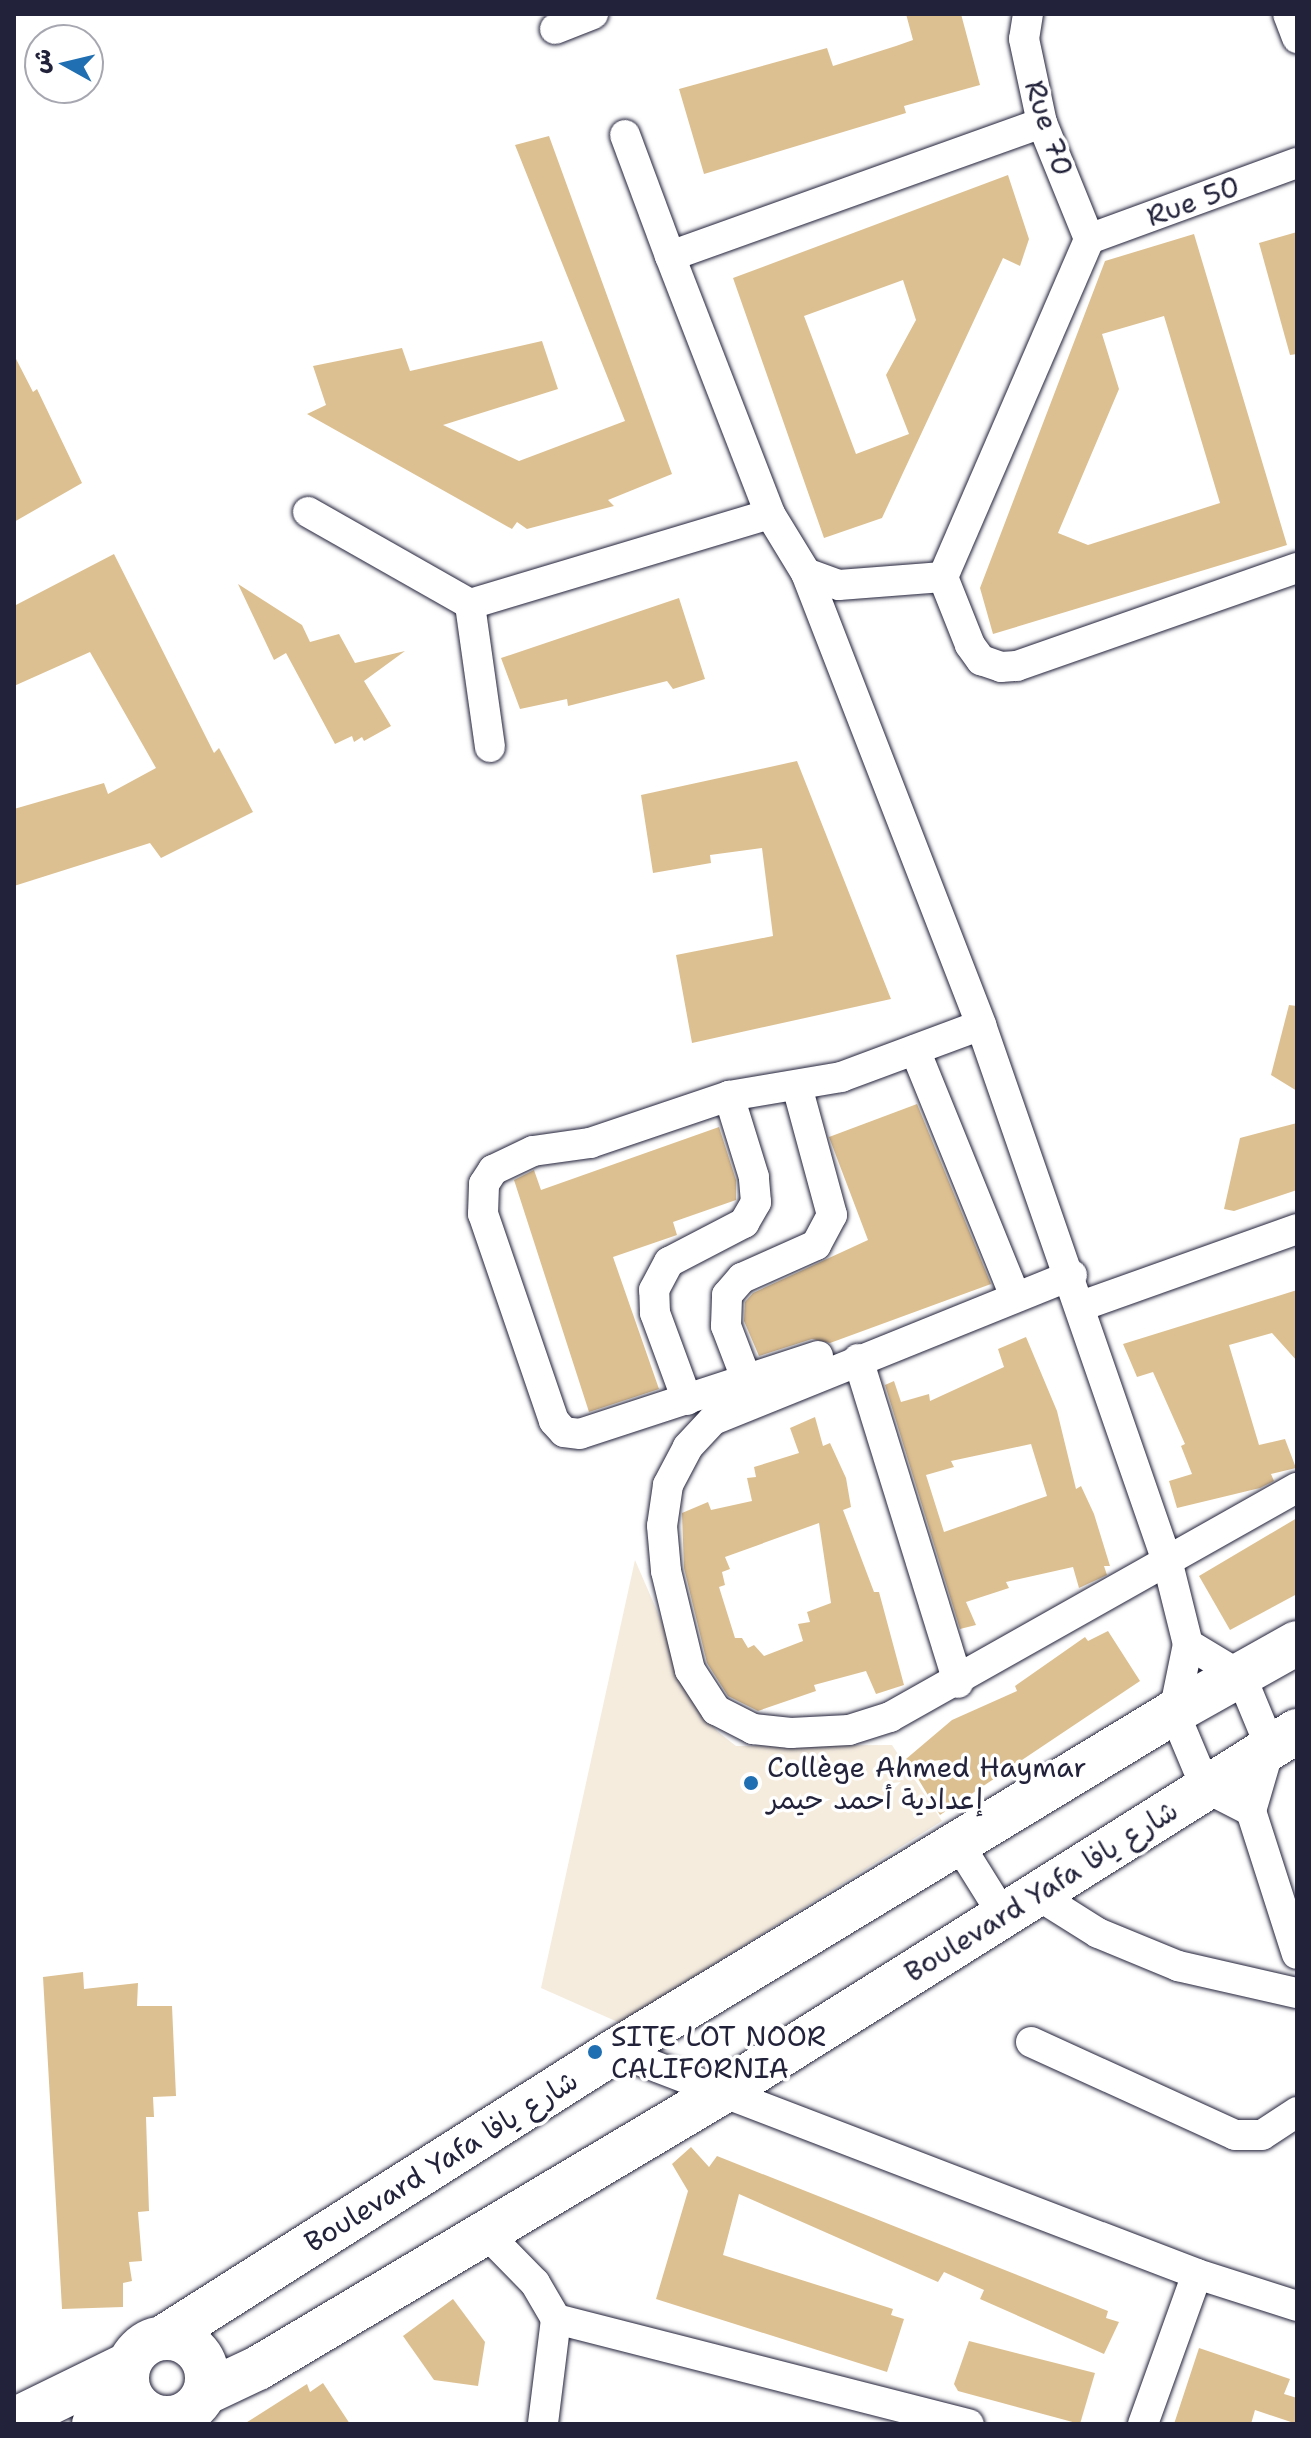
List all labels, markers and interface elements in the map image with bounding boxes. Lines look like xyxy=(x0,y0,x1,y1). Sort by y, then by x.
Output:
north arrow xyxy=(24,24,104,104)
text: ش xyxy=(26,47,58,75)
street label: Rue 70 xyxy=(1018,76,1080,180)
street label: Rue 50 xyxy=(1142,169,1244,233)
place label: Collège Ahmed Haymar إعدادية أحمد حيمر xyxy=(767,1750,1087,1816)
marker: Collège Ahmed Haymar إعدادية أحمد حيمر xyxy=(742,1774,760,1792)
street label: Boulevard Yafa شارع يافا xyxy=(898,1793,1184,1989)
place label: SITE LOT NOOR CALIFORNIA xyxy=(611,2019,826,2085)
marker: SITE LOT NOOR CALIFORNIA xyxy=(586,2043,604,2061)
street label: Boulevard Yafa شارع يافا xyxy=(298,2063,584,2259)

